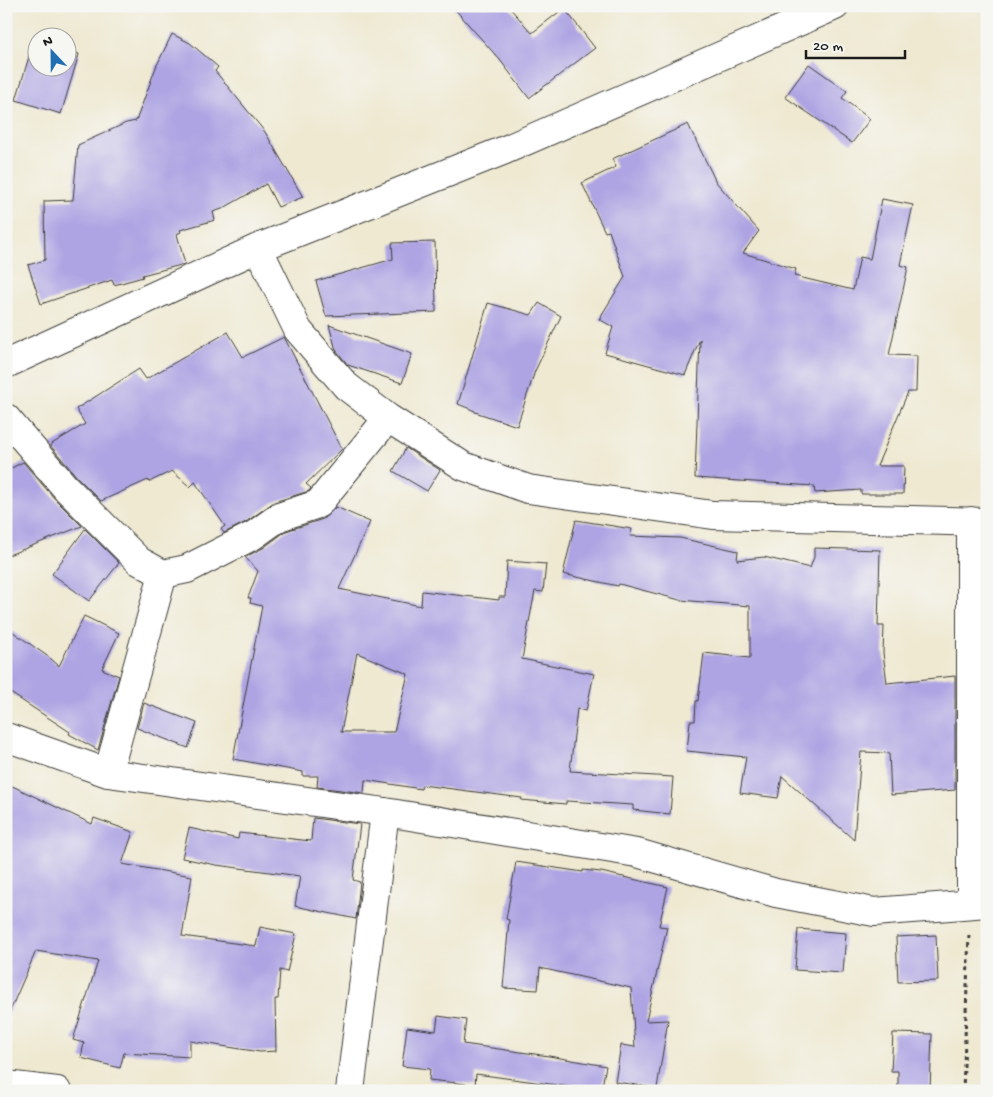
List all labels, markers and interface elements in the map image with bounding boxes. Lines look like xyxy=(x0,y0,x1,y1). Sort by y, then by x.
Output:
north arrow xyxy=(28,28,78,78)
scale bar xyxy=(806,28,904,60)
text: N xyxy=(41,33,55,52)
text: 20 m xyxy=(813,38,843,56)

